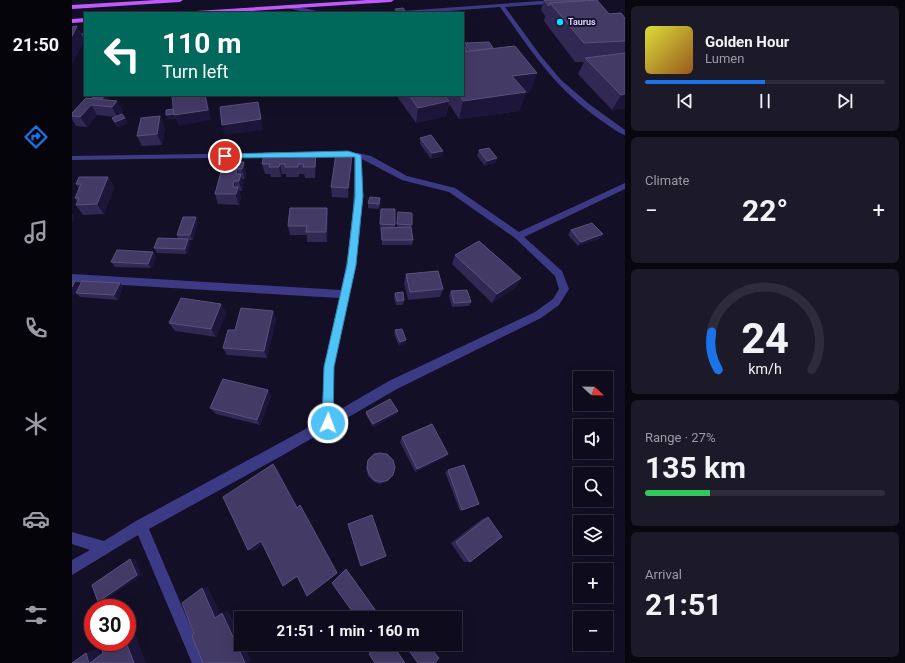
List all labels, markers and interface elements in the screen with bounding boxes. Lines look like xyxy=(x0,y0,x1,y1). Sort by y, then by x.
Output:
marker: Taurus xyxy=(555,17,565,27)
place label: Taurus xyxy=(568,17,596,27)
text: 110 m xyxy=(162,27,241,60)
icon: left xyxy=(96,28,148,80)
text: Golden Hour xyxy=(705,33,789,51)
text: 21:50 xyxy=(13,34,59,55)
text: Lumen xyxy=(705,51,744,66)
text: Turn left xyxy=(162,61,228,82)
icon: previous xyxy=(674,90,696,112)
icon: pause xyxy=(754,90,776,112)
icon: next xyxy=(834,90,856,112)
icon: directions xyxy=(22,123,50,151)
pin xyxy=(208,139,242,173)
icon: arrive xyxy=(214,145,236,167)
text: Climate xyxy=(645,173,689,188)
text: 22° xyxy=(742,193,788,228)
text: − xyxy=(645,198,658,223)
text: + xyxy=(873,198,885,223)
icon: music xyxy=(22,218,50,246)
text: 24 xyxy=(741,313,789,362)
icon: phone xyxy=(22,314,50,342)
text: km/h xyxy=(748,360,782,376)
north arrow xyxy=(573,371,613,411)
map controls xyxy=(573,371,613,651)
position arrow xyxy=(307,402,349,444)
icon: climate xyxy=(22,410,50,438)
button: sound xyxy=(573,419,613,459)
text: Range · 27% xyxy=(645,430,715,445)
text: 135 km xyxy=(645,450,746,485)
button: search xyxy=(573,467,613,507)
icon: car xyxy=(22,505,50,533)
button: layers xyxy=(573,515,613,555)
button: + xyxy=(573,563,613,603)
text: Arrival xyxy=(645,567,682,582)
text: 21:51 xyxy=(645,587,722,622)
speed limit sign: 30 xyxy=(84,599,136,651)
icon: filters xyxy=(22,601,50,629)
button: − xyxy=(573,611,613,651)
text: 21:51 · 1 min · 160 m xyxy=(277,622,419,640)

